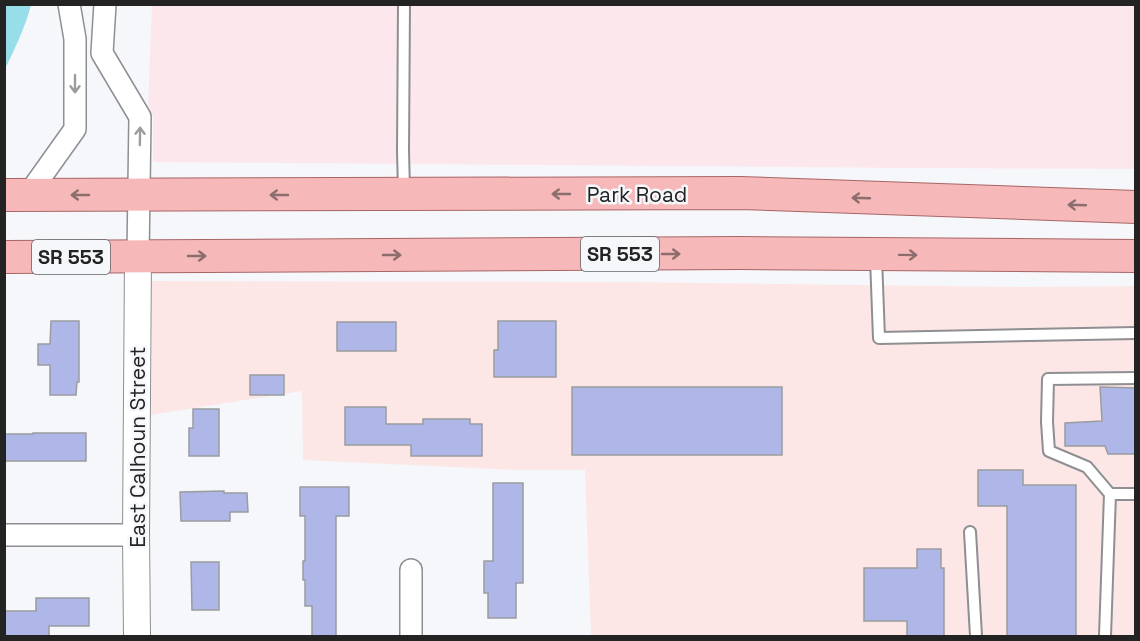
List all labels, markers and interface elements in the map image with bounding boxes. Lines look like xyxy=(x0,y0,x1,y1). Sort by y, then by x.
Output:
one-way arrow xyxy=(69,73,81,93)
one-way arrow xyxy=(134,127,146,147)
street label: Park Road xyxy=(587,181,687,208)
one-way arrow xyxy=(552,188,572,200)
one-way arrow xyxy=(70,189,90,201)
one-way arrow xyxy=(270,189,290,201)
one-way arrow xyxy=(852,192,872,203)
one-way arrow xyxy=(1068,200,1088,211)
road number: SR 553 xyxy=(581,237,659,271)
road number: SR 553 xyxy=(32,240,110,274)
one-way arrow xyxy=(660,248,680,260)
one-way arrow xyxy=(381,249,401,261)
one-way arrow xyxy=(897,249,917,261)
one-way arrow xyxy=(186,250,206,262)
street label: East Calhoun Street xyxy=(124,346,151,548)

